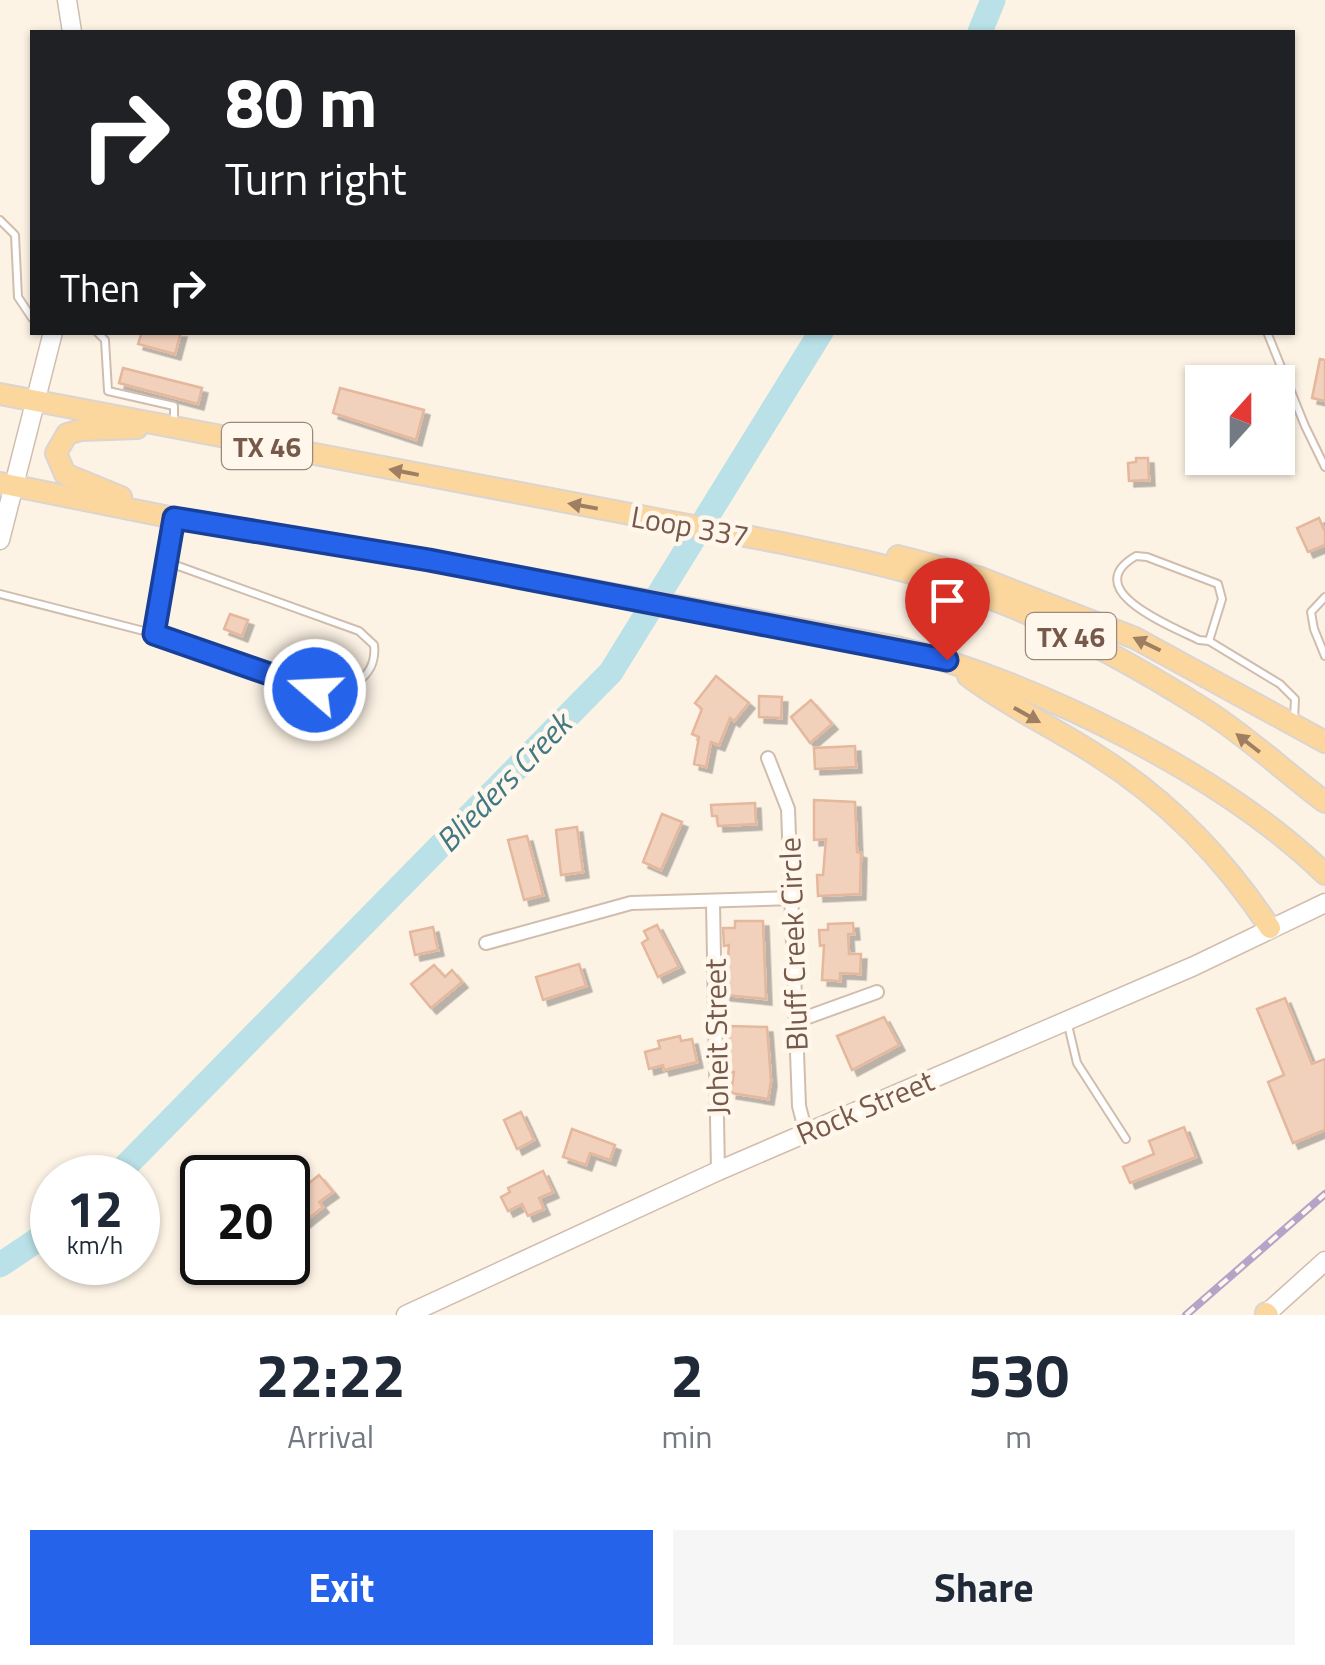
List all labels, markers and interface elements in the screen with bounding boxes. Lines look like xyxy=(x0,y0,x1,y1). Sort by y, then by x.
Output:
text: 80 m xyxy=(225,48,378,154)
icon: right xyxy=(60,70,190,200)
text: Turn right xyxy=(225,144,407,212)
text: Then xyxy=(60,259,140,317)
icon: right xyxy=(160,260,215,315)
north arrow xyxy=(1185,365,1295,475)
map controls xyxy=(1185,365,1295,475)
road number: TX 46 xyxy=(222,423,312,469)
one-way arrow xyxy=(388,464,419,480)
street label: Loop 337 xyxy=(628,493,752,559)
one-way arrow xyxy=(567,498,598,514)
pin xyxy=(905,558,990,661)
icon: arrive xyxy=(920,573,975,628)
road number: TX 46 xyxy=(1026,613,1116,659)
one-way arrow xyxy=(1133,636,1162,653)
position arrow xyxy=(263,638,367,742)
water label: Blieders Creek xyxy=(424,699,585,863)
one-way arrow xyxy=(1012,706,1041,723)
one-way arrow xyxy=(1235,733,1261,753)
street label: Bluff Creek Circle xyxy=(766,837,820,1051)
street label: Joheit Street xyxy=(692,958,740,1116)
street label: Rock Street xyxy=(789,1057,941,1157)
speed limit sign: 20 xyxy=(180,1155,310,1285)
text: 12 xyxy=(67,1170,123,1246)
text: km/h xyxy=(67,1226,123,1264)
text: 22:22 xyxy=(256,1329,406,1420)
text: 2 xyxy=(670,1329,704,1420)
text: 530 xyxy=(968,1329,1069,1420)
text: Arrival xyxy=(287,1412,374,1460)
text: min xyxy=(661,1412,712,1460)
text: m xyxy=(1005,1412,1032,1460)
button: Exit xyxy=(30,1530,653,1645)
button: Share xyxy=(673,1530,1295,1645)

